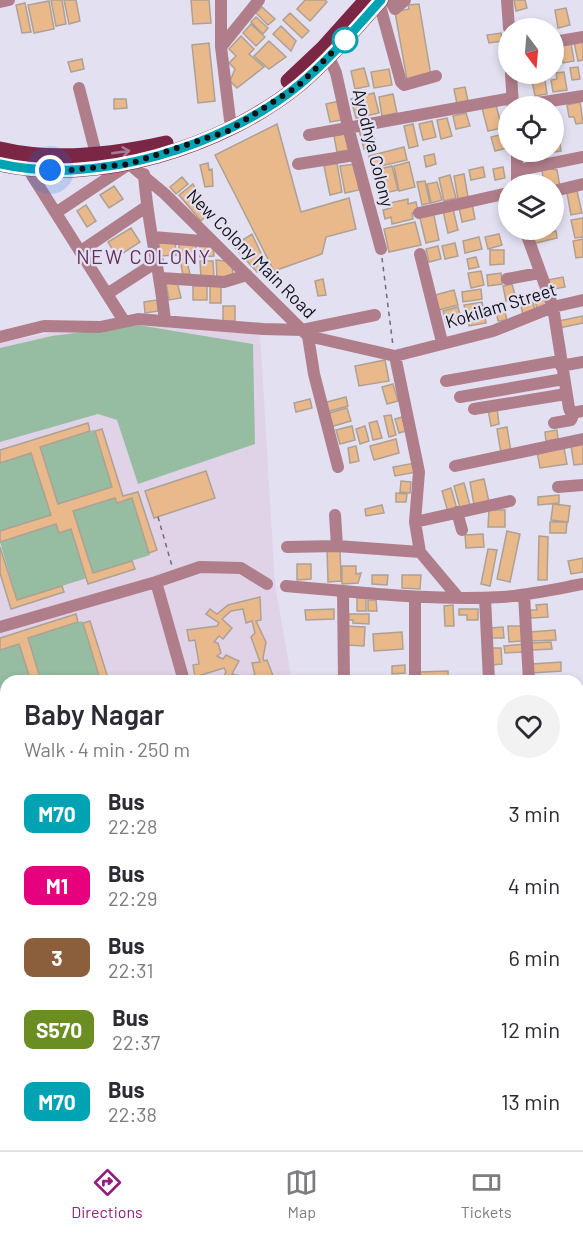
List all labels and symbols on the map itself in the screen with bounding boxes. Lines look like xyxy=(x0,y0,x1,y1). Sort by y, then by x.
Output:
north arrow xyxy=(498,18,564,84)
unlabelled marker xyxy=(332,27,358,53)
street label: Ayodhya Colony xyxy=(349,86,399,209)
one-way arrow xyxy=(110,146,130,157)
your location xyxy=(35,155,65,185)
street label: New Colony Main Road xyxy=(182,184,321,323)
district label: NEW COLONY xyxy=(76,244,212,268)
street label: Kokilam Street xyxy=(442,278,559,332)

